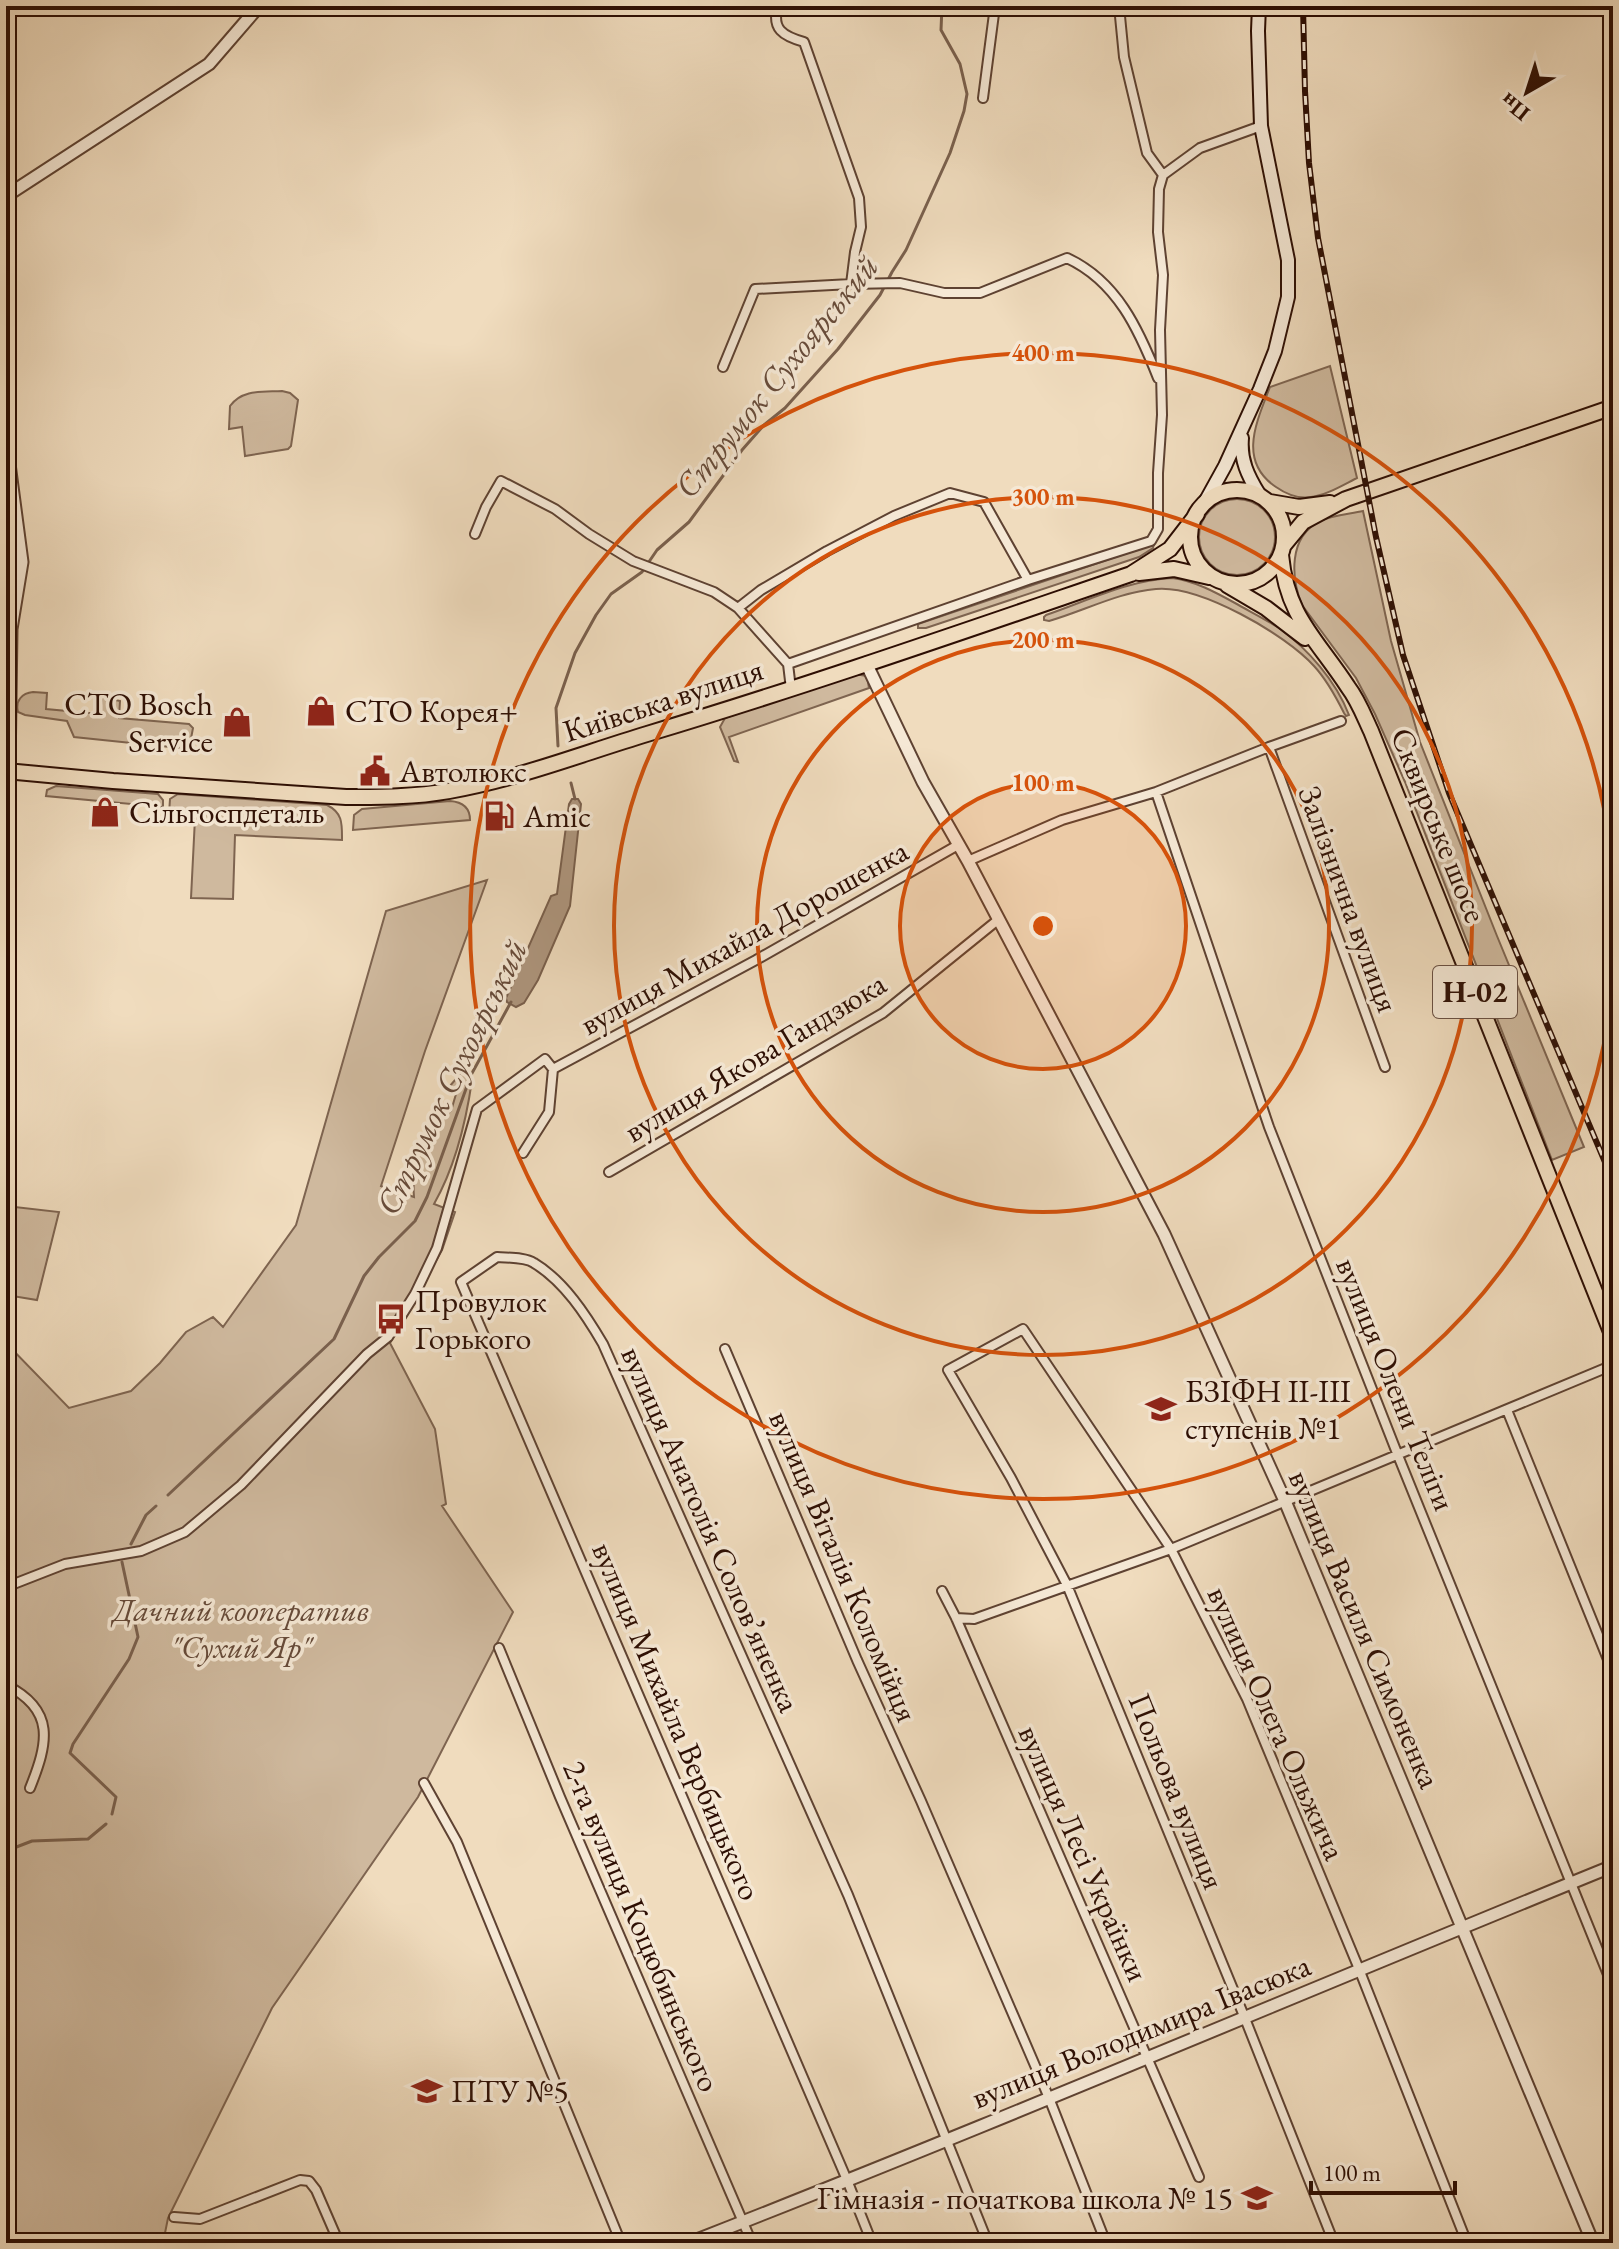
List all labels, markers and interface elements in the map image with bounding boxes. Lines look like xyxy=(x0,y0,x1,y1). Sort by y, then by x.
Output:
north arrow xyxy=(1487,52,1567,132)
text: Пн xyxy=(1494,86,1536,128)
water label: Струмок Сухоярський xyxy=(664,245,888,507)
text: 400 m xyxy=(1011,337,1075,368)
text: 300 m xyxy=(1011,481,1075,512)
text: 200 m xyxy=(1011,624,1075,655)
street label: Київська вулиця xyxy=(558,648,768,752)
place label: СТО Bosch Service xyxy=(64,683,213,762)
place label: СТО Корея+ xyxy=(345,690,518,732)
shop icon: СТО Корея+ xyxy=(304,694,338,728)
shop icon: СТО Bosch Service xyxy=(220,705,254,739)
street label: Сквирське шосе xyxy=(1381,721,1497,929)
place label: Автолюкс xyxy=(398,750,527,792)
public building icon: Автолюкс xyxy=(358,754,392,788)
text: 100 m xyxy=(1011,767,1075,798)
street label: Залізнична вулиця xyxy=(1289,780,1409,1018)
place label: Сільгоспдеталь xyxy=(129,791,324,833)
shop icon: Сільгоспдеталь xyxy=(88,795,122,829)
place label: Amic xyxy=(522,795,591,837)
fuel station icon: Amic xyxy=(482,799,516,833)
street label: вулиця Михайла Дорошенка xyxy=(573,829,916,1045)
centre of rings xyxy=(1029,912,1057,940)
water label: Струмок Сухоярський xyxy=(365,932,537,1222)
street label: вулиця Якова Гандзюка xyxy=(616,962,894,1152)
road number: Н-02 xyxy=(1433,966,1517,1018)
street label: вулиця Олени Теліги xyxy=(1326,1251,1466,1517)
place label: Провулок Горького xyxy=(415,1280,547,1359)
bus stop icon: Провулок Горького xyxy=(374,1302,408,1336)
street label: вулиця Анатолія Соловʼяненка xyxy=(611,1340,811,1719)
place label: БЗІФН ІІ-ІІІ ступенів №1 xyxy=(1185,1370,1351,1449)
school or university icon: БЗІФН ІІ-ІІІ ступенів №1 xyxy=(1144,1392,1178,1426)
street label: вулиця Віталія Коломійця xyxy=(759,1404,929,1728)
street label: вулиця Василя Симоненка xyxy=(1279,1464,1451,1795)
street label: вулиця Михайла Вербицького xyxy=(582,1535,772,1907)
street label: вулиця Олега Ольжича xyxy=(1198,1579,1356,1867)
park label: Дачний кооператив "Сухий Яр" xyxy=(110,1589,369,1668)
street label: Польова вулиця xyxy=(1119,1687,1235,1895)
street label: вулиця Лесі Українки xyxy=(1009,1718,1159,1988)
street label: 2-га вулиця Коцюбинського xyxy=(553,1754,731,2098)
street label: вулиця Володимира Івасюка xyxy=(965,1944,1317,2118)
place label: ПТУ №5 xyxy=(451,2070,569,2112)
school or university icon: ПТУ №5 xyxy=(410,2074,444,2108)
scale bar xyxy=(1311,2145,1455,2195)
text: 100 m xyxy=(1323,2157,1381,2188)
place label: Гімназія - початкова школа № 15 xyxy=(817,2177,1233,2219)
school or university icon: Гімназія - початкова школа № 15 xyxy=(1240,2181,1274,2215)

